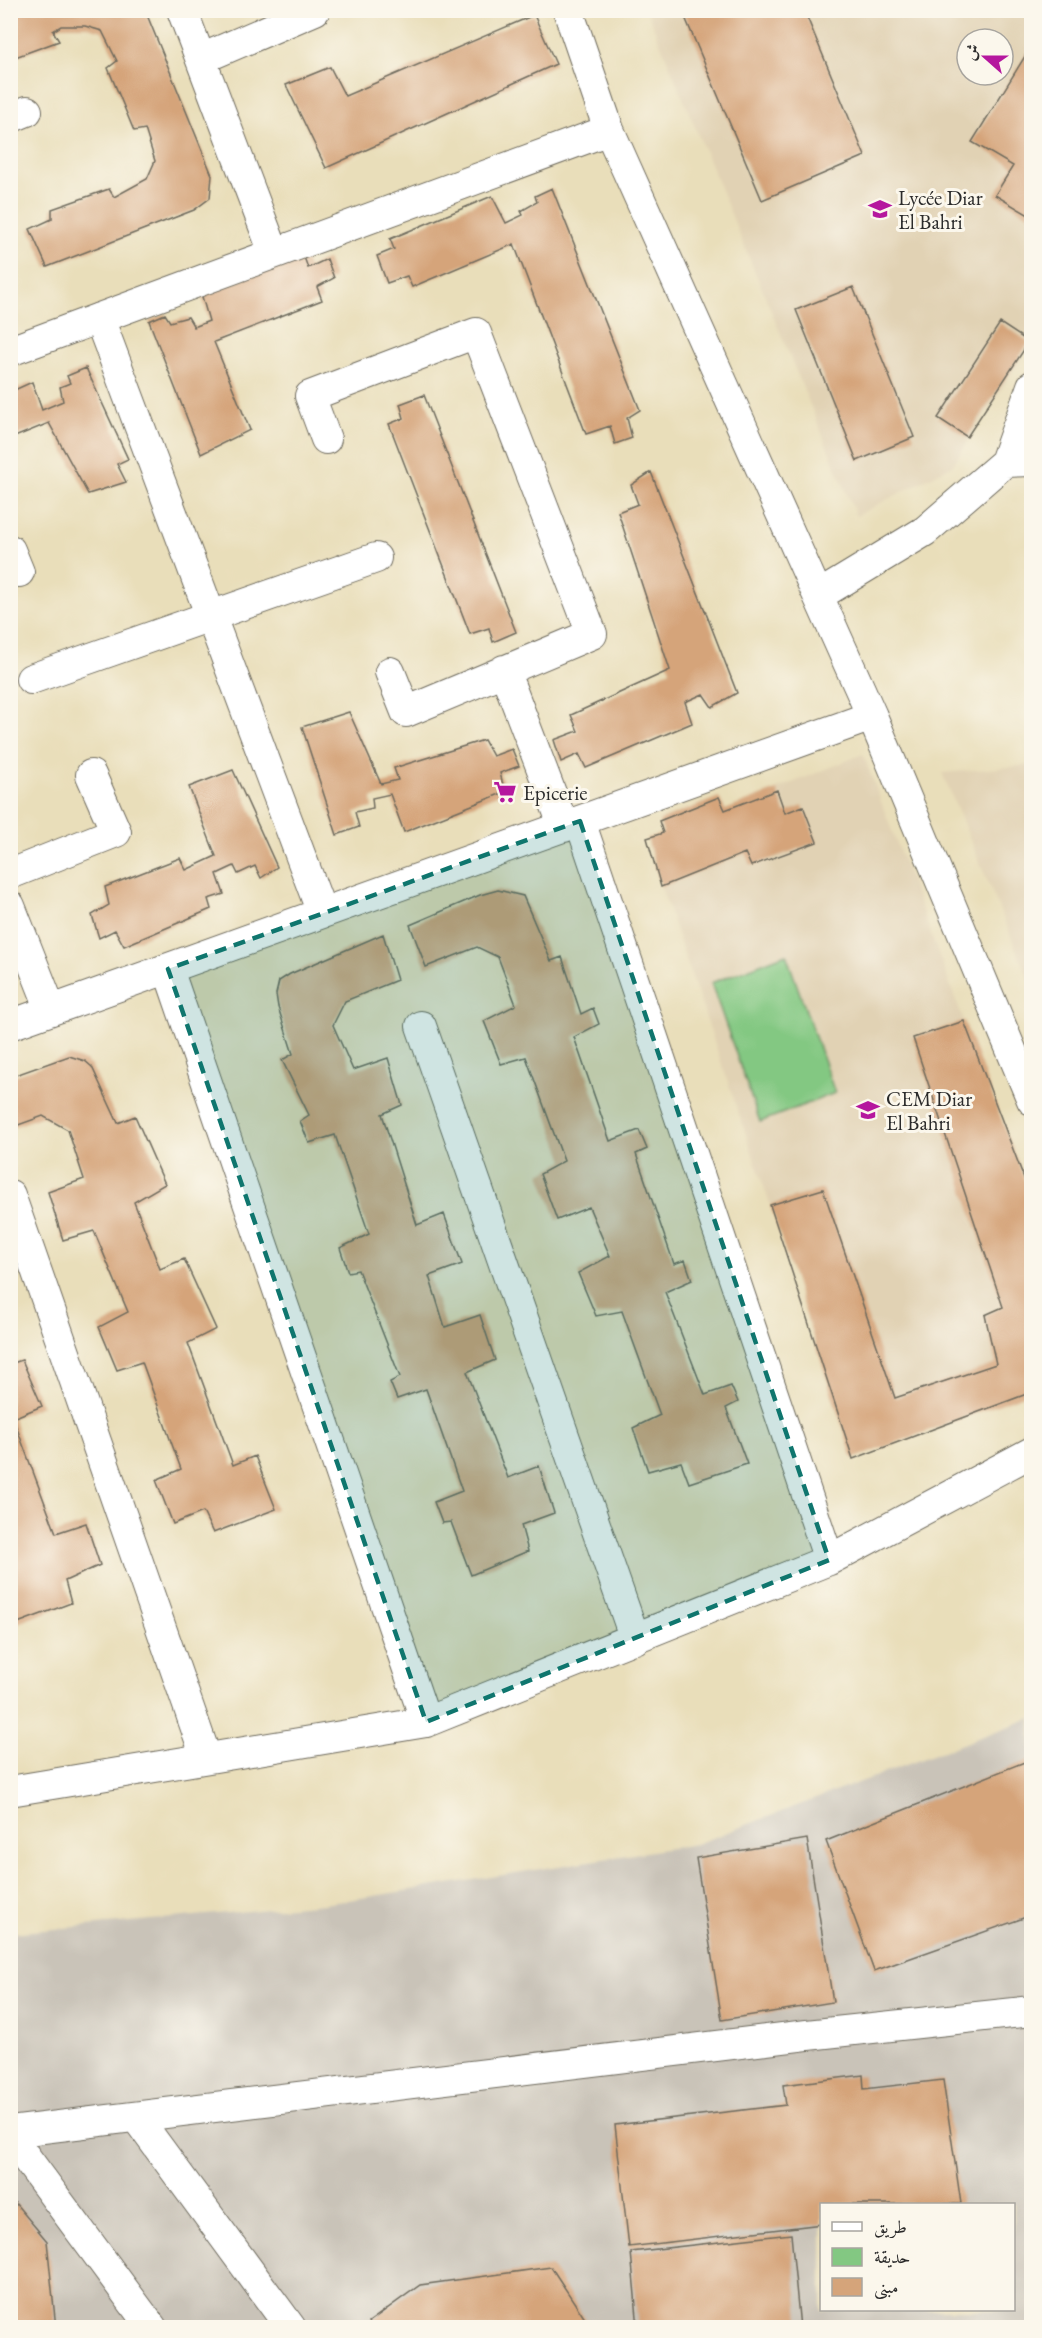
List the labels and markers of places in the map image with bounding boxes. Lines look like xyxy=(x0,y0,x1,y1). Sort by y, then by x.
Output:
place label: Lycée Diar El Bahri xyxy=(898,184,983,235)
school or university icon: Lycée Diar El Bahri xyxy=(867,196,893,222)
supermarket icon: Epicerie xyxy=(492,779,518,805)
place label: Epicerie xyxy=(523,779,588,806)
place label: CEM Diar El Bahri xyxy=(886,1085,972,1136)
school or university icon: CEM Diar El Bahri xyxy=(855,1097,881,1123)

